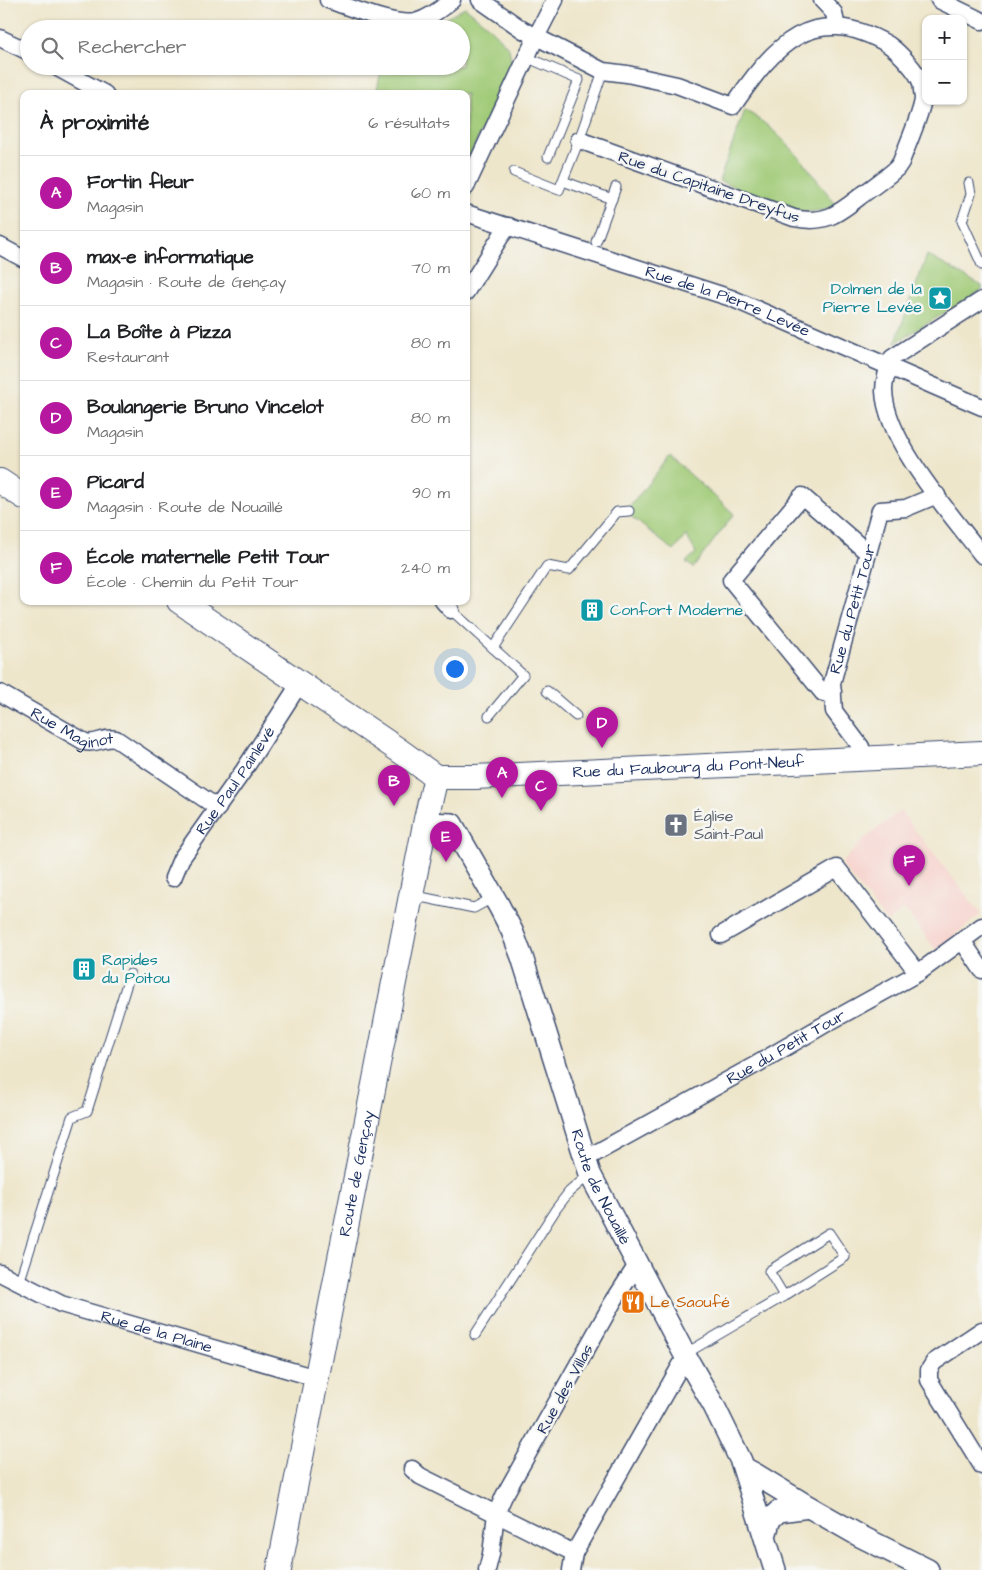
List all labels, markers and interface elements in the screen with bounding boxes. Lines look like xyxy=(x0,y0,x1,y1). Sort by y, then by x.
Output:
map controls xyxy=(922,15,967,105)
button: + xyxy=(922,15,967,60)
search box xyxy=(20,20,470,75)
icon: search xyxy=(38,34,66,62)
text: Rechercher xyxy=(78,34,186,61)
button: − xyxy=(922,60,967,105)
text: À proximité xyxy=(40,108,149,137)
text: 6 résultats xyxy=(368,112,450,134)
street label: Rue du Capitaine Dreyfus xyxy=(615,146,803,229)
text: Fortin fleur xyxy=(87,169,194,196)
text: A xyxy=(51,182,61,204)
text: 60 m xyxy=(411,182,450,204)
text: Magasin xyxy=(87,196,143,218)
text: max-e informatique xyxy=(87,244,254,271)
text: B xyxy=(50,257,62,279)
text: 70 m xyxy=(411,257,450,279)
street label: Rue de la Pierre Levée xyxy=(642,260,814,342)
text: Magasin · Route de Gençay xyxy=(87,271,286,293)
place label: Dolmen de la Pierre Levée xyxy=(823,278,922,318)
place icon: Dolmen de la Pierre Levée xyxy=(927,285,953,311)
text: La Boîte à Pizza xyxy=(87,319,231,346)
text: C xyxy=(50,332,62,354)
text: 80 m xyxy=(411,332,450,354)
text: Restaurant xyxy=(87,346,169,368)
text: Boulangerie Bruno Vincelot xyxy=(87,394,324,421)
text: D xyxy=(51,407,61,429)
text: 80 m xyxy=(411,407,450,429)
text: Magasin xyxy=(87,421,143,443)
text: Picard xyxy=(87,469,144,496)
text: E xyxy=(51,482,61,504)
text: 90 m xyxy=(412,482,450,504)
text: Magasin · Route de Nouaillé xyxy=(87,496,283,518)
street label: Rue du Petit Tour xyxy=(824,541,881,676)
text: École maternelle Petit Tour xyxy=(87,544,329,571)
text: F xyxy=(50,557,62,579)
text: 240 m xyxy=(401,557,450,579)
text: École · Chemin du Petit Tour xyxy=(87,571,298,593)
building icon: Confort Moderne xyxy=(579,597,605,623)
place label: Confort Moderne xyxy=(610,599,743,621)
your location xyxy=(442,656,468,682)
street label: Rue Maginot xyxy=(27,702,114,754)
pin: D xyxy=(586,707,618,748)
street label: Rue Paul Painlevé xyxy=(190,722,280,839)
street label: Rue du Faubourg du Pont-Neuf xyxy=(572,750,805,783)
pin: A xyxy=(486,757,518,798)
pin: B xyxy=(378,765,410,806)
pin: C xyxy=(525,770,557,811)
place label: Église Saint-Paul xyxy=(694,805,763,845)
church icon: Église Saint-Paul xyxy=(663,812,689,838)
pin: E xyxy=(430,821,462,862)
pin: F xyxy=(893,845,925,886)
place label: Rapides du Poitou xyxy=(102,949,170,989)
building icon: Rapides du Poitou xyxy=(71,956,97,982)
street label: Rue du Petit Tour xyxy=(722,1004,849,1090)
street label: Route de Gençay xyxy=(334,1108,381,1238)
street label: Route de Nouaillé xyxy=(566,1126,636,1249)
restaurant icon: Le Saoufé xyxy=(620,1289,646,1315)
place label: Le Saoufé xyxy=(650,1291,730,1313)
street label: Rue de la Plaine xyxy=(98,1305,215,1358)
street label: Rue des Villas xyxy=(531,1340,599,1438)

